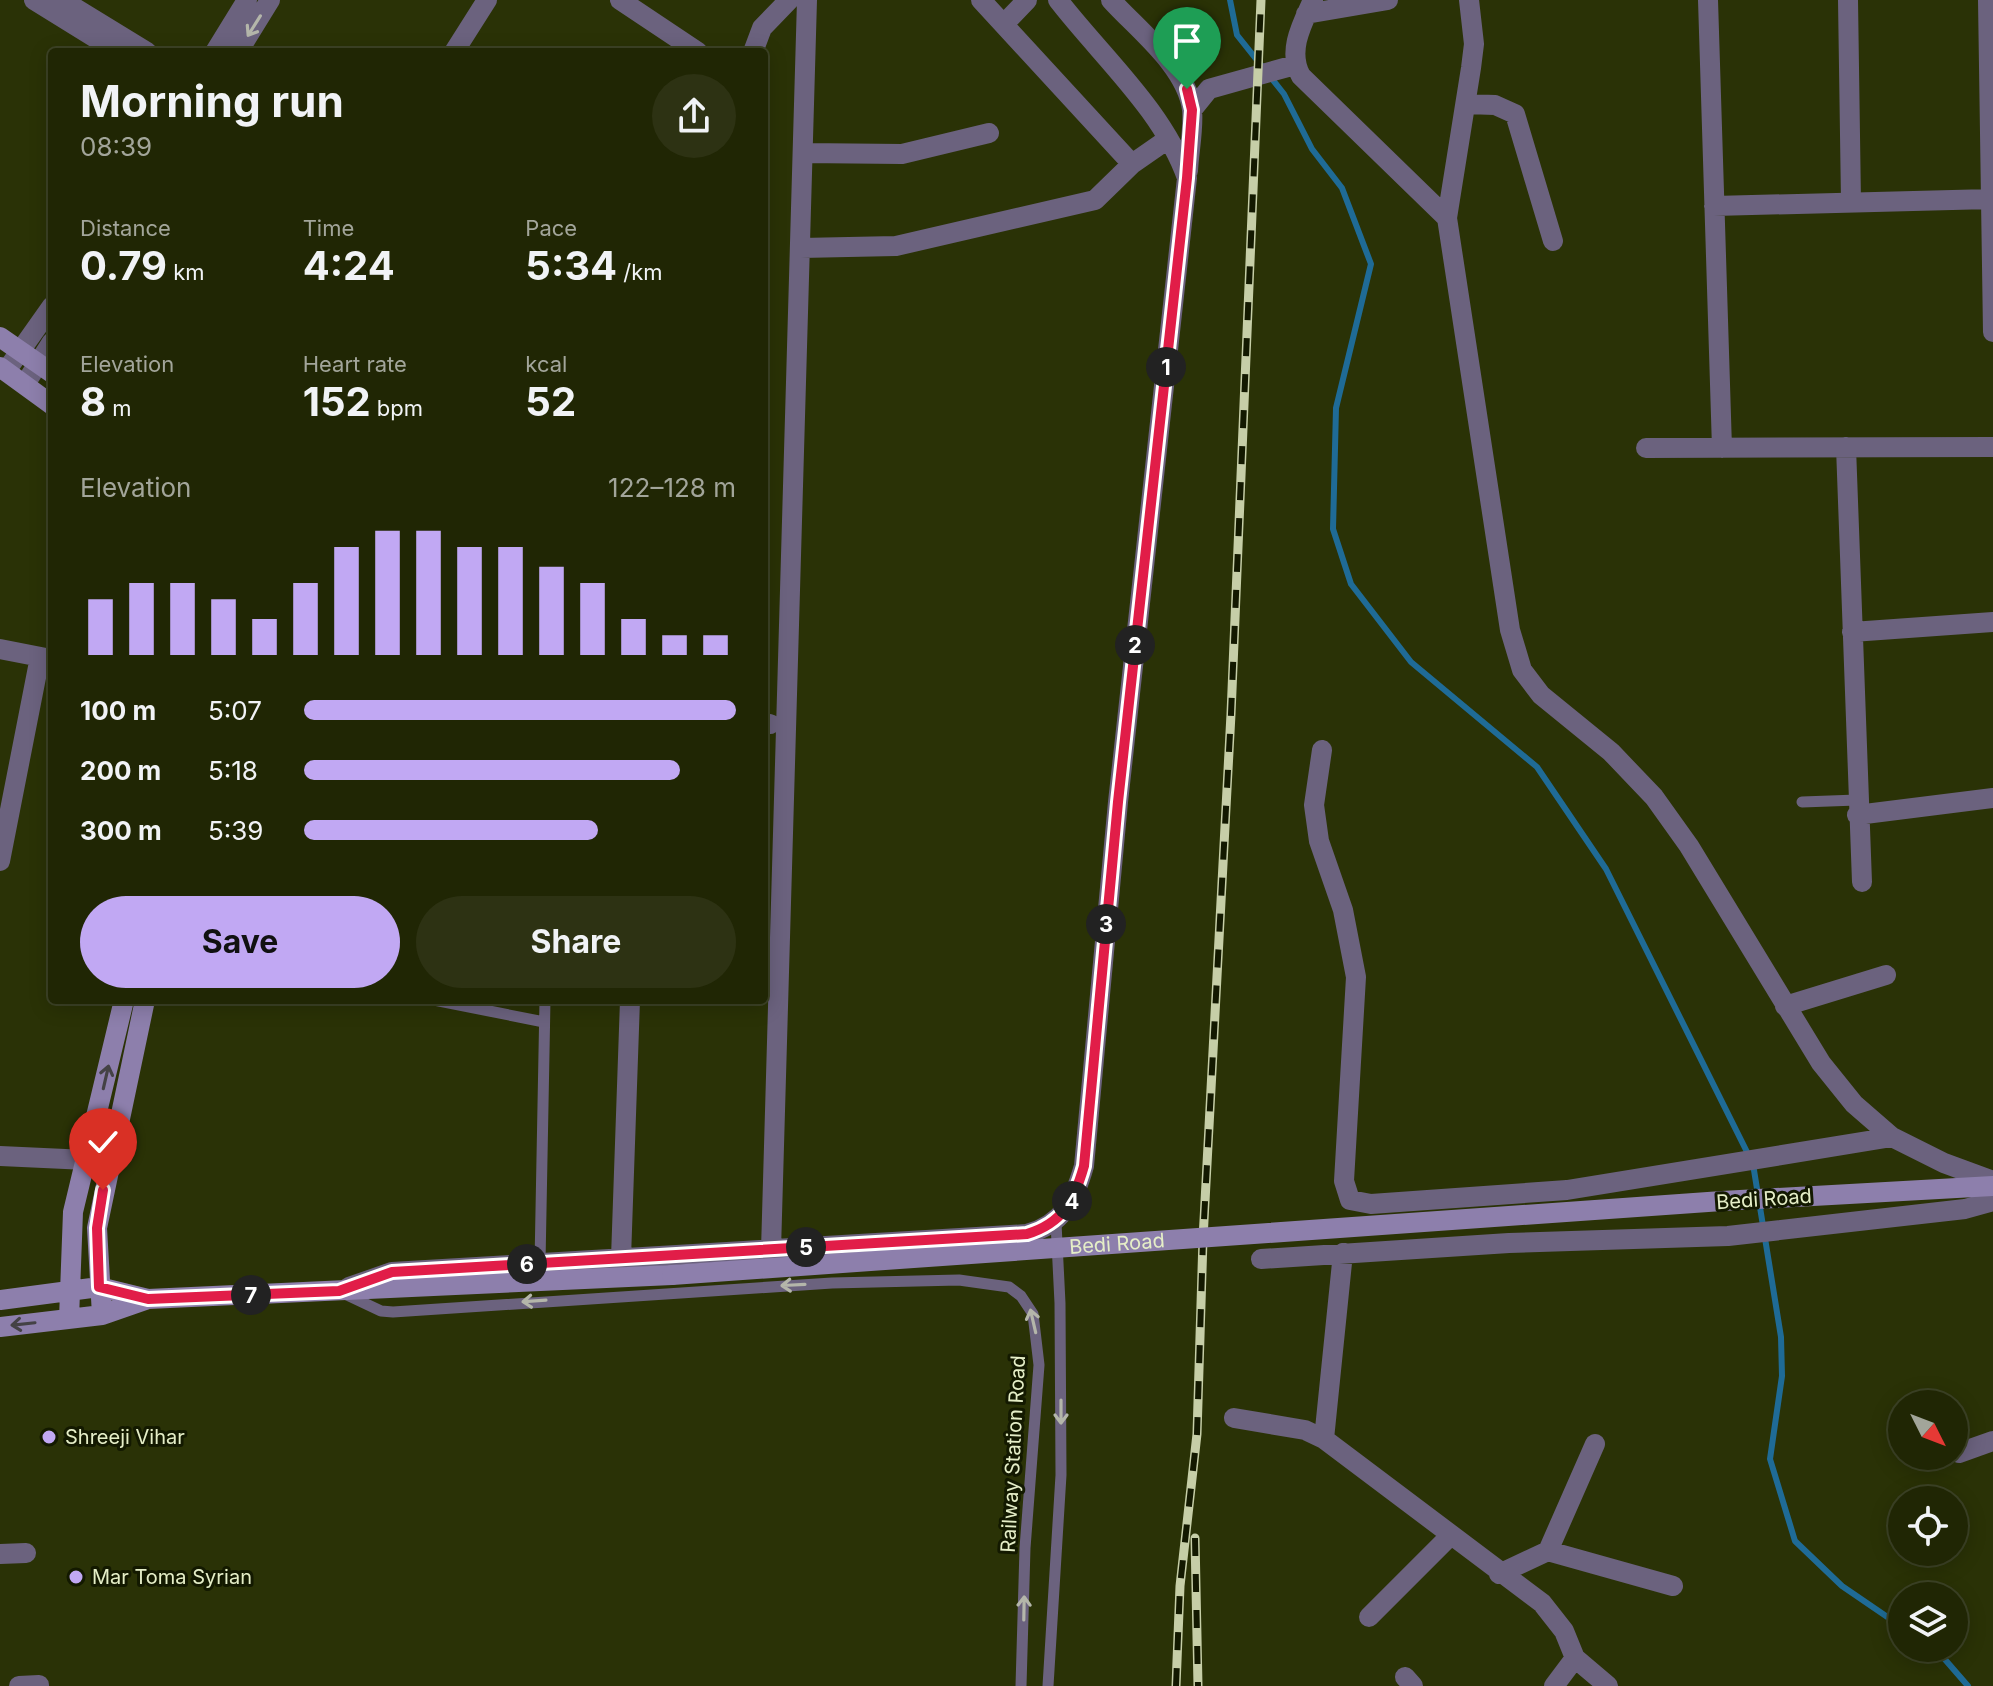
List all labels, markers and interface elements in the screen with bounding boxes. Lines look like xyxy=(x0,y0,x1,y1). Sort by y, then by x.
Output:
pin xyxy=(1153,7,1221,89)
one-way arrow xyxy=(245,14,261,37)
icon: arrive xyxy=(1165,19,1209,63)
text: Morning run xyxy=(80,74,344,128)
button: share xyxy=(652,74,736,158)
text: 08:39 xyxy=(80,131,152,162)
text: Distance xyxy=(80,215,171,241)
text: Time xyxy=(303,215,354,241)
text: Pace xyxy=(525,215,577,241)
text: 0.79 xyxy=(80,241,167,290)
text: 4:24 xyxy=(303,241,395,290)
text: 5:34 xyxy=(525,241,617,290)
text: km xyxy=(167,259,205,285)
text: /km xyxy=(617,259,663,285)
pin: 1 xyxy=(1146,347,1186,387)
text: Elevation xyxy=(80,351,174,377)
text: Heart rate xyxy=(303,351,407,377)
text: kcal xyxy=(525,351,567,377)
text: 1 xyxy=(1161,354,1171,380)
text: 8 xyxy=(80,377,106,426)
text: 152 xyxy=(303,377,371,426)
text: 52 xyxy=(525,377,576,426)
text: m xyxy=(106,395,132,421)
text: bpm xyxy=(371,395,423,421)
text: Elevation xyxy=(80,472,191,503)
text: 122–128 m xyxy=(608,472,736,503)
pin: 2 xyxy=(1115,625,1155,665)
text: 2 xyxy=(1128,632,1142,658)
text: 100 m xyxy=(80,695,156,726)
text: 5:07 xyxy=(208,695,262,726)
text: 200 m xyxy=(80,755,161,786)
text: 5:18 xyxy=(208,755,258,786)
text: 300 m xyxy=(80,815,162,846)
text: 5:39 xyxy=(208,815,263,846)
button: Save xyxy=(80,896,400,988)
button: Share xyxy=(416,896,736,988)
pin: 3 xyxy=(1086,904,1126,944)
text: 3 xyxy=(1099,911,1113,937)
one-way arrow xyxy=(100,1064,115,1090)
pin xyxy=(69,1108,137,1190)
icon: check xyxy=(81,1120,125,1164)
pin: 4 xyxy=(1052,1181,1092,1221)
street label: Bedi Road xyxy=(1715,1184,1813,1214)
text: 4 xyxy=(1065,1188,1079,1214)
pin: 5 xyxy=(786,1227,826,1267)
street label: Bedi Road xyxy=(1068,1228,1165,1259)
text: 5 xyxy=(799,1234,813,1260)
pin: 6 xyxy=(507,1244,547,1284)
text: 6 xyxy=(520,1251,534,1277)
pin: 7 xyxy=(231,1275,271,1315)
one-way arrow xyxy=(780,1278,807,1293)
text: 7 xyxy=(245,1282,257,1308)
one-way arrow xyxy=(521,1294,548,1309)
one-way arrow xyxy=(1024,1309,1039,1335)
one-way arrow xyxy=(10,1317,37,1332)
street label: Railway Station Road xyxy=(996,1355,1030,1553)
north arrow xyxy=(1888,1390,1968,1470)
map controls xyxy=(1888,1390,1968,1662)
one-way arrow xyxy=(1053,1398,1069,1425)
place label: Shreeji Vihar xyxy=(65,1425,185,1449)
marker: Shreeji Vihar xyxy=(40,1428,58,1446)
button: locate xyxy=(1888,1486,1968,1566)
place label: Mar Toma Syrian xyxy=(92,1565,252,1589)
marker: Mar Toma Syrian xyxy=(67,1568,85,1586)
button: layers xyxy=(1888,1582,1968,1662)
one-way arrow xyxy=(1016,1595,1031,1622)

